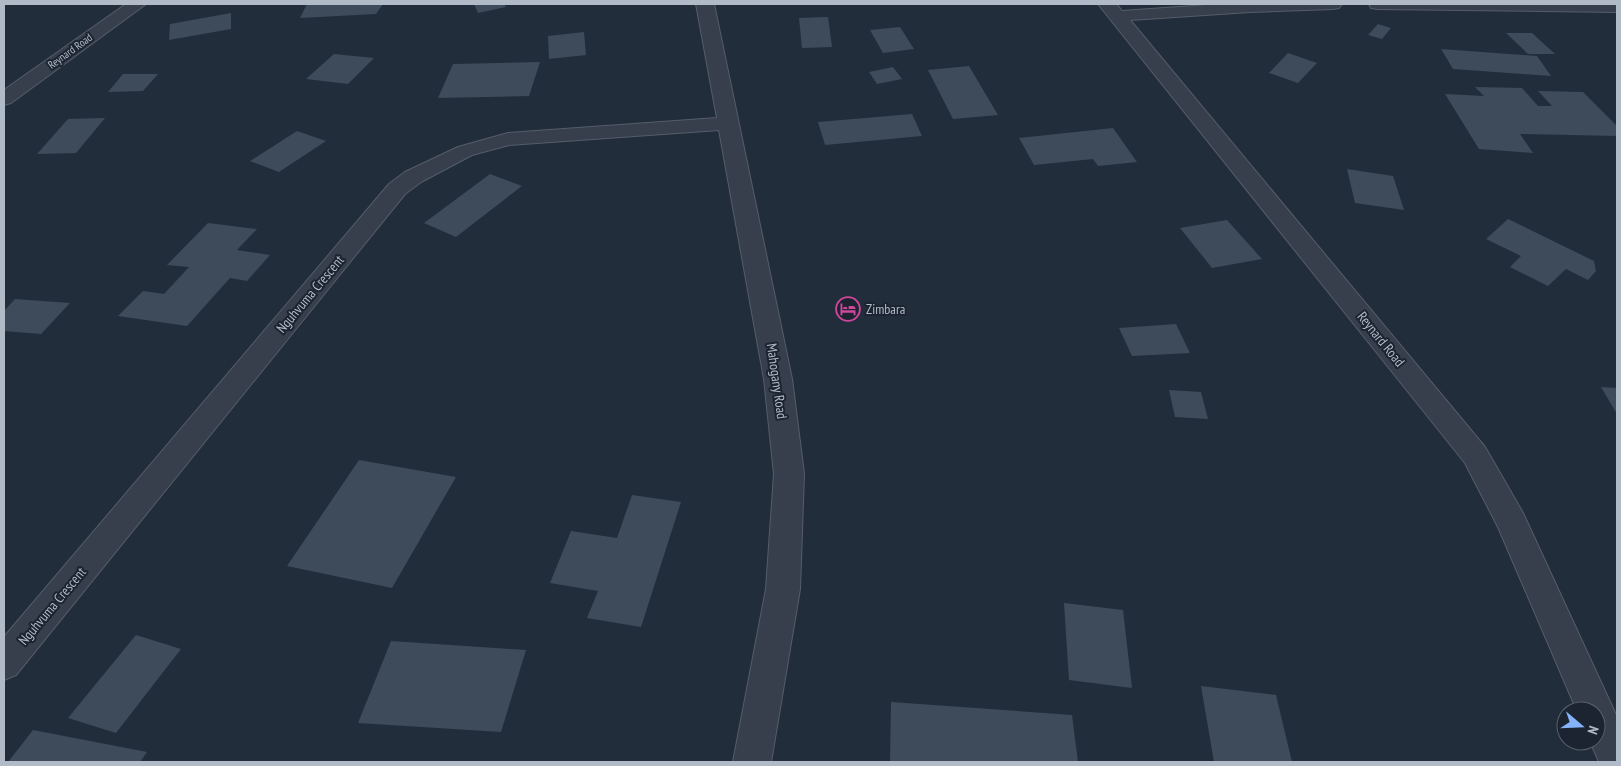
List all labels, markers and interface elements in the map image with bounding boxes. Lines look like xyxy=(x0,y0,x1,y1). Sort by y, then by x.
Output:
street label: Reynard Road xyxy=(45,30,95,72)
street label: Nguhvuma Crescent xyxy=(272,251,348,337)
hotel icon: Zimbara xyxy=(835,296,861,322)
place label: Zimbara xyxy=(866,300,905,318)
street label: Reynard Road xyxy=(1353,308,1409,370)
street label: Mahogany Road xyxy=(763,342,791,420)
street label: Nguhvuma Crescent xyxy=(14,563,90,649)
north arrow xyxy=(1556,701,1606,751)
text: N xyxy=(1584,724,1603,737)

